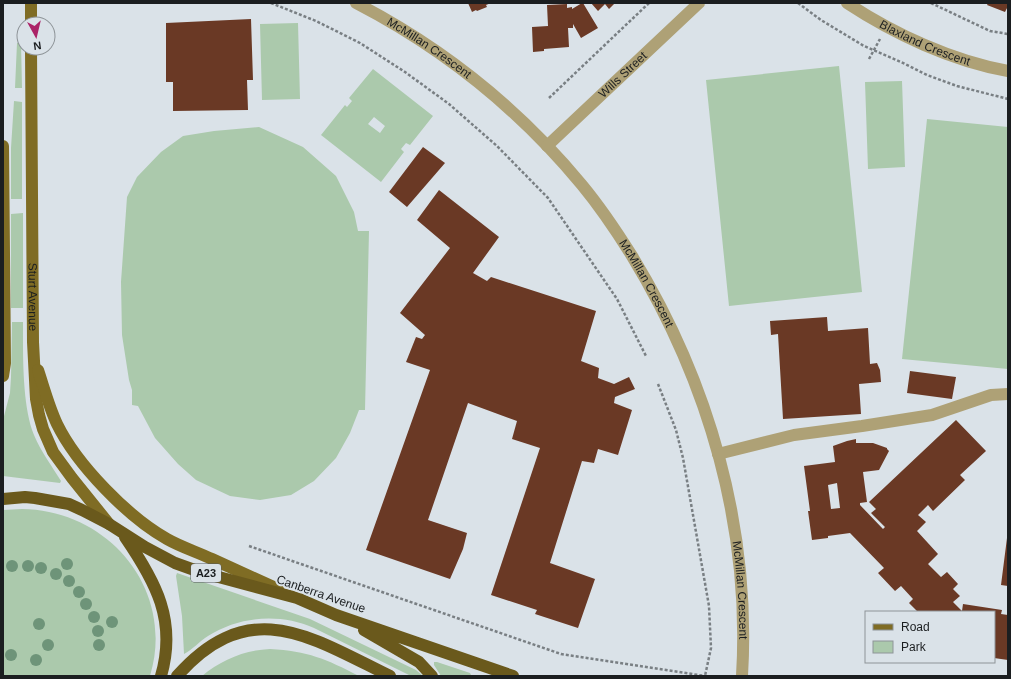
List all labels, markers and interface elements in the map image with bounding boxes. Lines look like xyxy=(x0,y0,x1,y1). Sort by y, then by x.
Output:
street label: McMillan Crescent xyxy=(385,15,475,82)
north arrow xyxy=(16,16,56,56)
street label: Blaxland Crescent xyxy=(877,17,973,69)
text: N xyxy=(33,39,42,52)
street label: Wills Street xyxy=(596,48,650,101)
street label: McMillan Crescent xyxy=(616,237,677,330)
street label: Sturt Avenue xyxy=(25,263,40,332)
street label: McMillan Crescent xyxy=(729,540,750,640)
road number: A23 xyxy=(191,564,221,582)
street label: Canberra Avenue xyxy=(275,572,368,616)
legend xyxy=(865,611,995,663)
text: Road xyxy=(901,620,930,634)
text: Park xyxy=(901,640,927,654)

